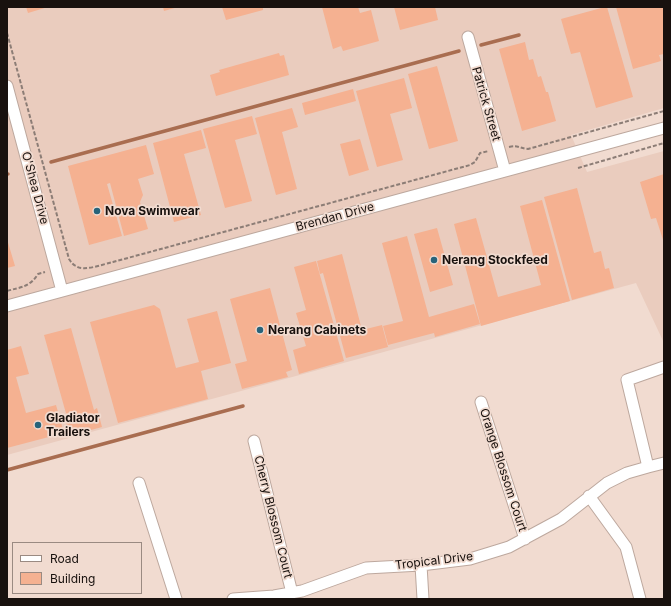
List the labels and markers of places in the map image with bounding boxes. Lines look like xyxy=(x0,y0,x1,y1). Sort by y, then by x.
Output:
place label: Nova Swimwear xyxy=(105,204,200,218)
marker: Nova Swimwear xyxy=(92,206,102,216)
place label: Nerang Stockfeed xyxy=(442,253,548,267)
marker: Nerang Stockfeed xyxy=(429,255,439,265)
place label: Nerang Cabinets xyxy=(268,323,366,337)
marker: Nerang Cabinets xyxy=(255,325,265,335)
place label: Gladiator Trailers xyxy=(46,411,100,439)
marker: Gladiator Trailers xyxy=(33,420,43,430)

